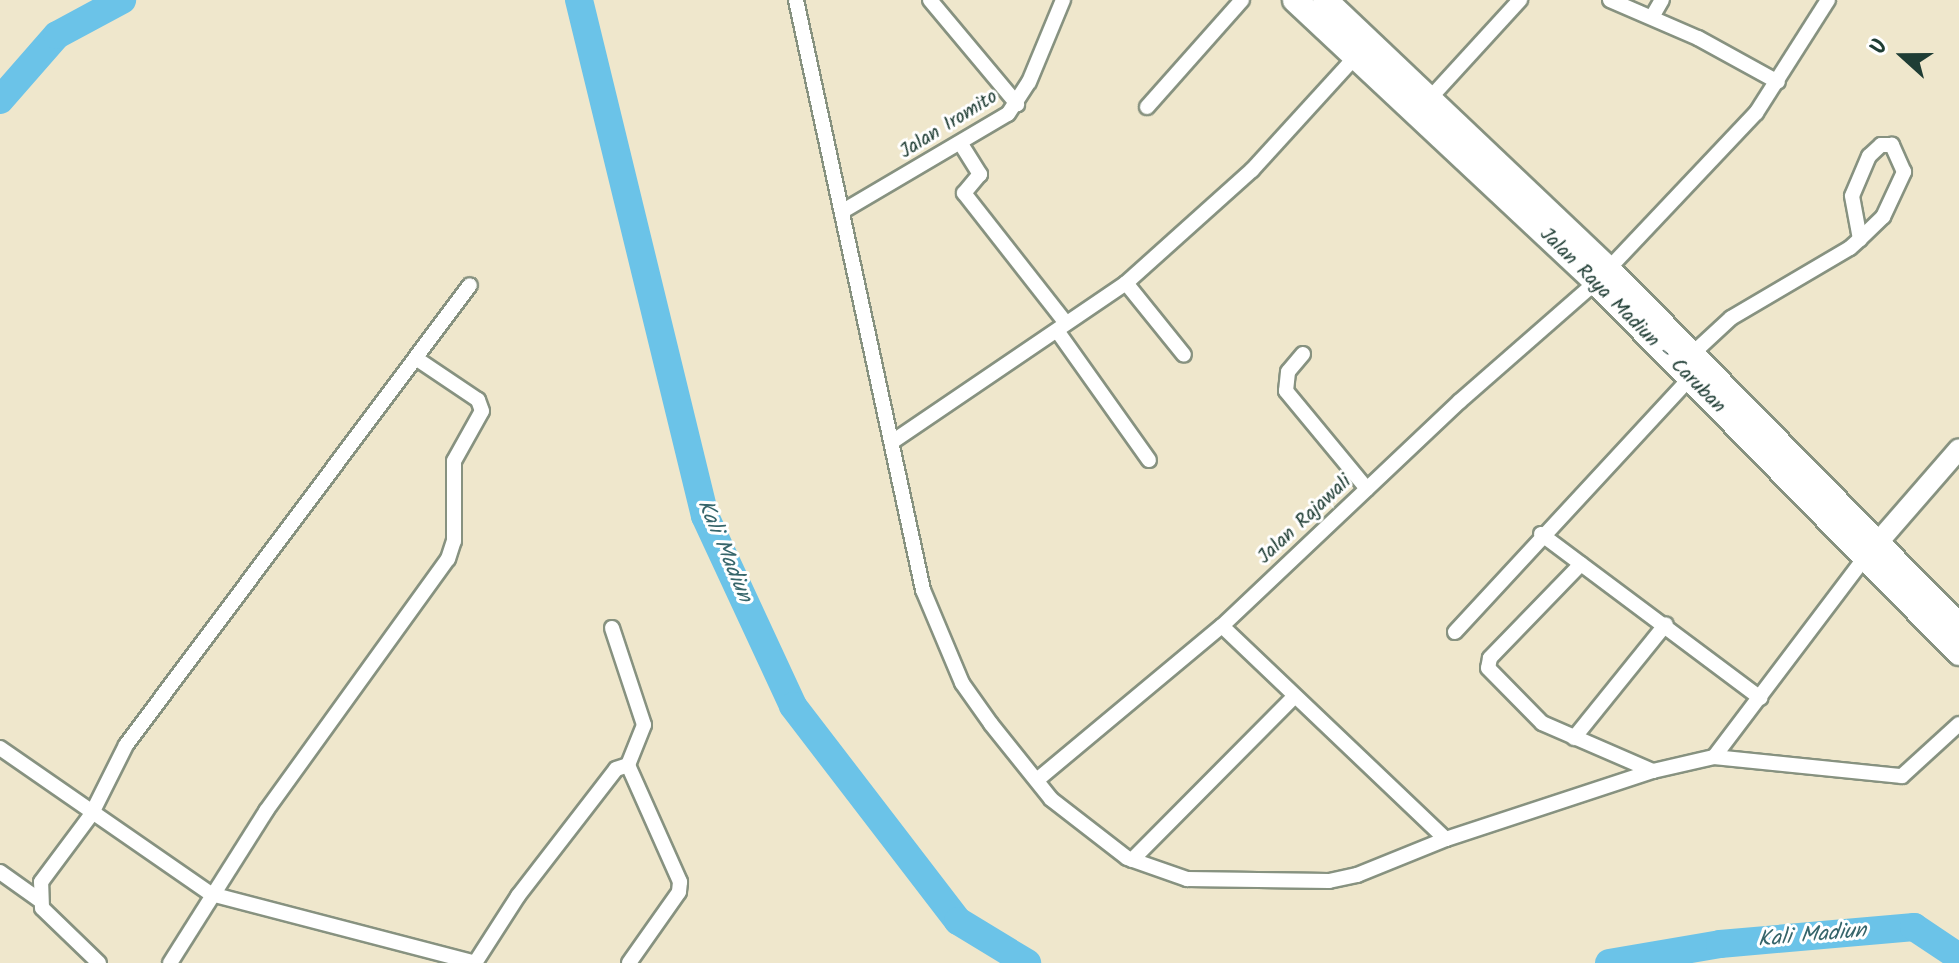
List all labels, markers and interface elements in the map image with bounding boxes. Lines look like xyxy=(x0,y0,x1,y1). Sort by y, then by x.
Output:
north arrow xyxy=(1863,16,1943,96)
text: U xyxy=(1861,35,1899,60)
street label: Jalan Iromito xyxy=(896,85,1002,165)
street label: Jalan Raya Madiun - Caruban xyxy=(1534,223,1730,419)
street label: Jalan Rajawali xyxy=(1253,470,1357,570)
water label: Kali Madiun xyxy=(691,496,757,606)
water label: Kali Madiun xyxy=(1757,918,1867,954)

